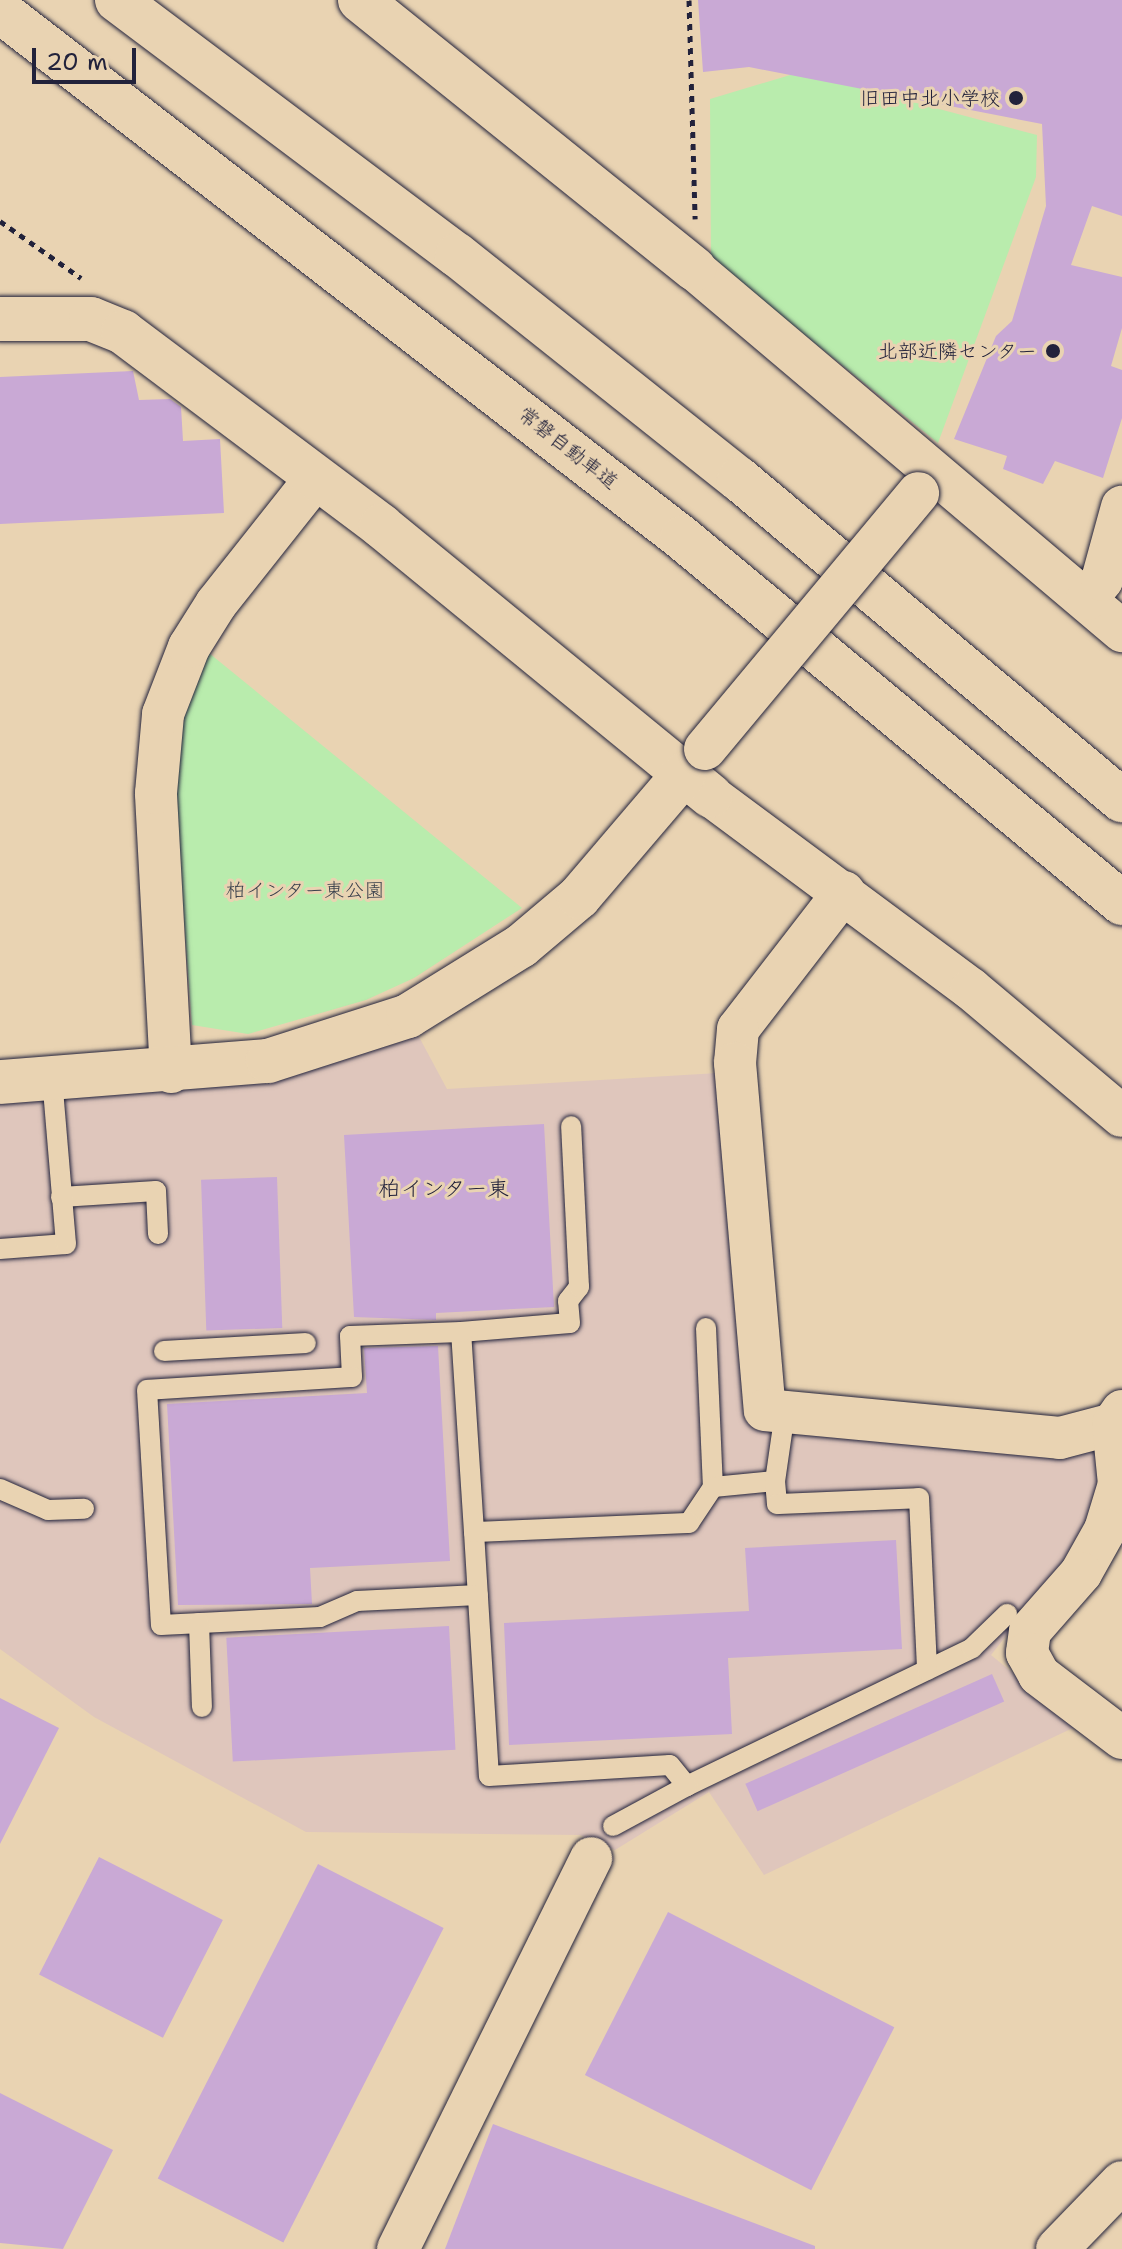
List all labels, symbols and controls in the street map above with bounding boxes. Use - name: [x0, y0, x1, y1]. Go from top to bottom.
- scale bar: [36, 32, 140, 82]
- text: 20 m: [46, 46, 108, 78]
- place label: 旧田中北小学校: [860, 86, 1000, 110]
- marker: 旧田中北小学校: [1007, 89, 1025, 107]
- place label: 北部近隣センター: [877, 339, 1037, 363]
- marker: 北部近隣センター: [1044, 342, 1062, 360]
- street label: 常磐自動車道: [513, 402, 623, 494]
- park label: 柏インター東公園: [225, 878, 385, 902]
- district label: 柏インター東: [378, 1176, 510, 1202]

